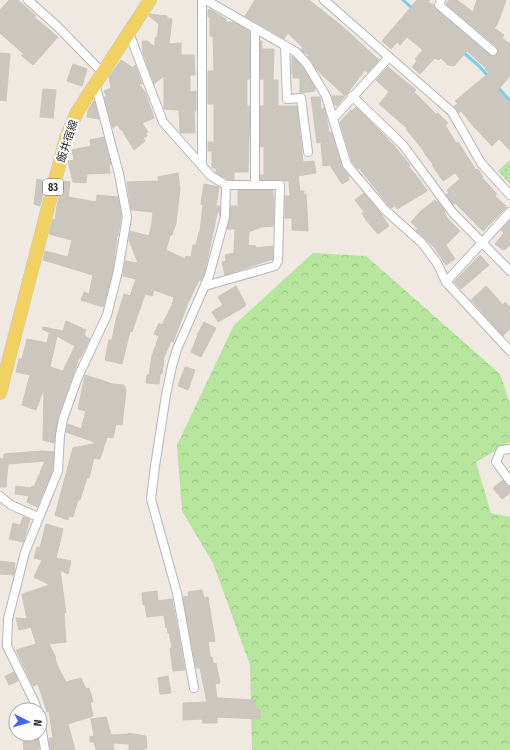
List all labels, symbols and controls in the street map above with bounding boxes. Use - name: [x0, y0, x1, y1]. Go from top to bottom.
- street label: 飯井宿線: [54, 118, 80, 164]
- road number: 83: [43, 179, 63, 195]
- north arrow: [8, 702, 48, 742]
- text: N: [31, 719, 44, 727]

